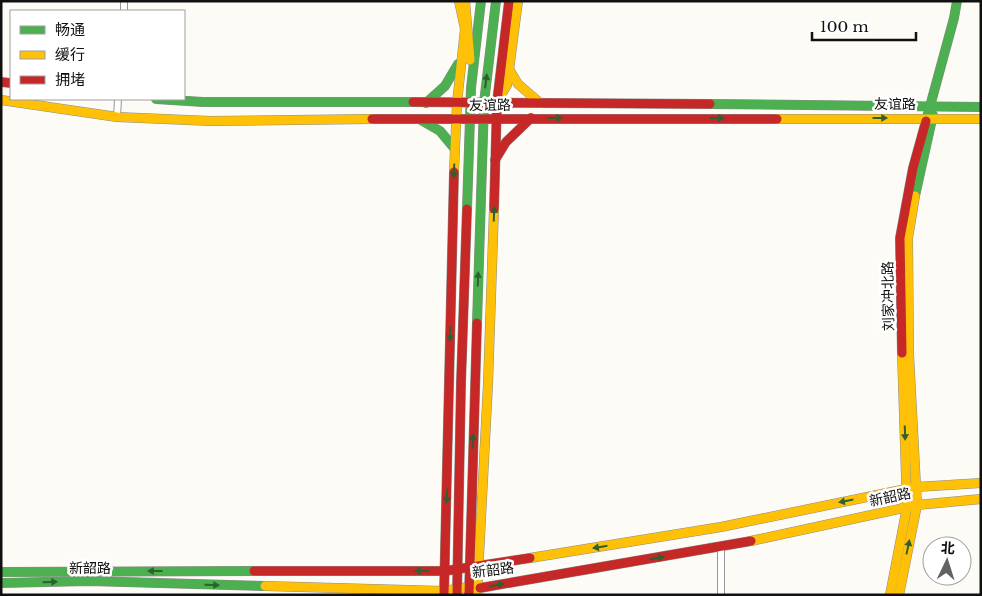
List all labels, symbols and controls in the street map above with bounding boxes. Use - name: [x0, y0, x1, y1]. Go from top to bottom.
- legend: [10, 10, 185, 100]
- scale bar: [812, 10, 916, 42]
- text: 100 m: [820, 17, 869, 36]
- text: 畅通: [55, 20, 85, 39]
- text: 缓行: [55, 45, 85, 64]
- text: 拥堵: [55, 70, 85, 89]
- one-way arrow: [482, 73, 490, 89]
- street label: 友谊路: [874, 95, 916, 113]
- street label: 友谊路: [469, 96, 511, 114]
- one-way arrow: [547, 114, 563, 122]
- one-way arrow: [709, 114, 725, 122]
- one-way arrow: [872, 114, 888, 122]
- one-way arrow: [450, 164, 458, 180]
- one-way arrow: [490, 206, 498, 222]
- street label: 刘家冲北路: [878, 261, 898, 331]
- one-way arrow: [474, 270, 482, 286]
- one-way arrow: [446, 326, 454, 342]
- one-way arrow: [901, 426, 909, 442]
- one-way arrow: [469, 433, 477, 449]
- street label: 新韶路: [868, 484, 912, 510]
- one-way arrow: [442, 489, 450, 505]
- one-way arrow: [838, 498, 854, 506]
- north arrow: [922, 536, 972, 586]
- one-way arrow: [905, 539, 913, 555]
- text: 北: [940, 539, 956, 557]
- one-way arrow: [592, 543, 608, 551]
- one-way arrow: [649, 554, 665, 562]
- street label: 新韶路: [69, 559, 111, 577]
- street label: 新韶路: [471, 559, 515, 581]
- one-way arrow: [147, 567, 163, 575]
- one-way arrow: [414, 567, 430, 575]
- one-way arrow: [42, 578, 58, 586]
- one-way arrow: [489, 580, 505, 588]
- one-way arrow: [205, 581, 221, 589]

